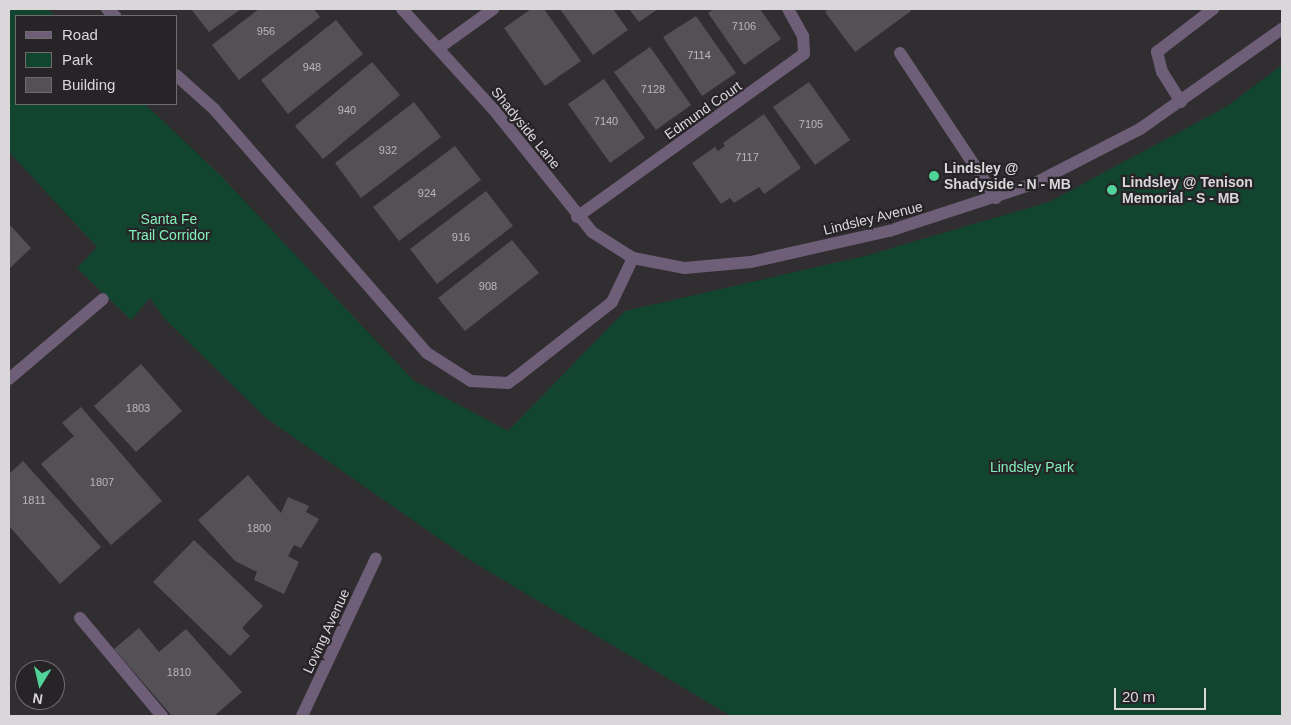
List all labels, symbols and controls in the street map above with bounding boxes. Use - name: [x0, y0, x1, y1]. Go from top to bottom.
- legend: [15, 15, 178, 105]
- house number: 7106: [732, 19, 756, 33]
- house number: 956: [257, 24, 275, 38]
- text: Road: [62, 26, 98, 43]
- house number: 7114: [687, 48, 711, 62]
- text: Park: [62, 51, 93, 68]
- house number: 948: [303, 60, 321, 74]
- text: Building: [62, 76, 115, 93]
- street label: Edmund Court: [661, 77, 745, 143]
- house number: 7128: [641, 82, 665, 96]
- street label: Shadyside Lane: [488, 84, 564, 172]
- house number: 940: [338, 103, 356, 117]
- house number: 7140: [594, 114, 618, 128]
- house number: 7105: [799, 117, 823, 131]
- house number: 932: [379, 143, 397, 157]
- house number: 7117: [735, 150, 759, 164]
- place label: Lindsley @ Shadyside - N - MB: [944, 160, 1071, 192]
- marker: Lindsley @ Shadyside - N - MB: [928, 170, 940, 182]
- place label: Lindsley @ Tenison Memorial - S - MB: [1122, 174, 1253, 206]
- marker: Lindsley @ Tenison Memorial - S - MB: [1106, 184, 1118, 196]
- house number: 924: [418, 186, 436, 200]
- street label: Lindsley Avenue: [821, 197, 925, 239]
- park label: Santa Fe Trail Corridor: [128, 211, 210, 243]
- house number: 916: [452, 230, 470, 244]
- house number: 908: [479, 279, 497, 293]
- house number: 1803: [126, 401, 150, 415]
- park label: Lindsley Park: [990, 459, 1074, 475]
- house number: 1807: [90, 475, 114, 489]
- house number: 1811: [22, 493, 46, 507]
- house number: 1800: [247, 521, 271, 535]
- street label: Loving Avenue: [299, 586, 353, 676]
- north arrow: [15, 660, 65, 710]
- house number: 1810: [167, 665, 191, 679]
- scale bar: [1116, 678, 1208, 710]
- text: 20 m: [1122, 688, 1155, 705]
- text: N: [32, 690, 44, 708]

